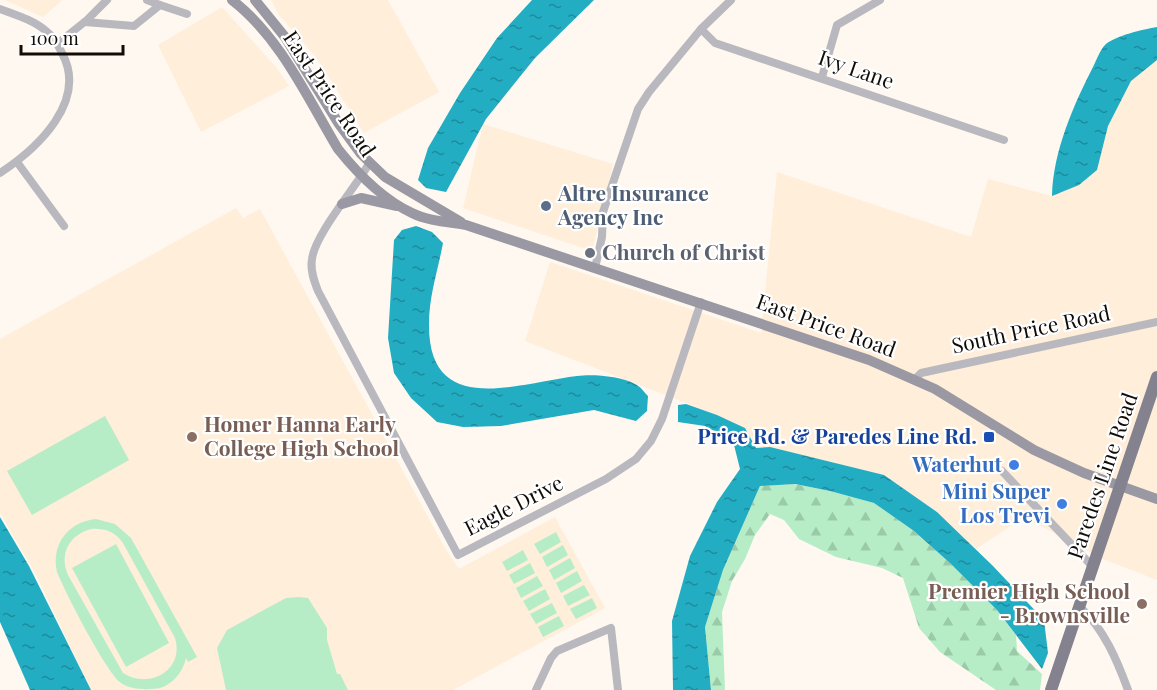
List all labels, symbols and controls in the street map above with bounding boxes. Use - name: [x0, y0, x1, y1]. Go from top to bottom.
- scale bar: [21, 18, 123, 56]
- street label: East Price Road: [278, 24, 383, 161]
- text: 100 m: [30, 26, 79, 50]
- street label: Ivy Lane: [815, 42, 898, 94]
- place label: Altre Insurance Agency Inc: [557, 178, 709, 230]
- marker: Altre Insurance Agency Inc: [539, 199, 553, 213]
- place label: Church of Christ: [602, 237, 766, 265]
- marker: Church of Christ: [583, 246, 597, 260]
- street label: East Price Road: [753, 286, 900, 362]
- street label: South Price Road: [949, 298, 1113, 359]
- street label: Paredes Line Road: [1060, 388, 1143, 562]
- place label: Homer Hanna Early College High School: [204, 409, 399, 461]
- place label: Price Rd. & Paredes Line Rd.: [697, 421, 977, 449]
- marker: Homer Hanna Early College High School: [185, 430, 199, 444]
- marker: Price Rd. & Paredes Line Rd.: [982, 430, 996, 444]
- place label: Waterhut: [911, 449, 1003, 477]
- marker: Waterhut: [1007, 458, 1021, 472]
- street label: Eagle Drive: [459, 467, 567, 541]
- place label: Mini Super Los Trevi: [942, 476, 1050, 528]
- marker: Mini Super Los Trevi: [1055, 497, 1069, 511]
- place label: Premier High School - Brownsville: [928, 576, 1130, 628]
- marker: Premier High School - Brownsville: [1135, 597, 1149, 611]

